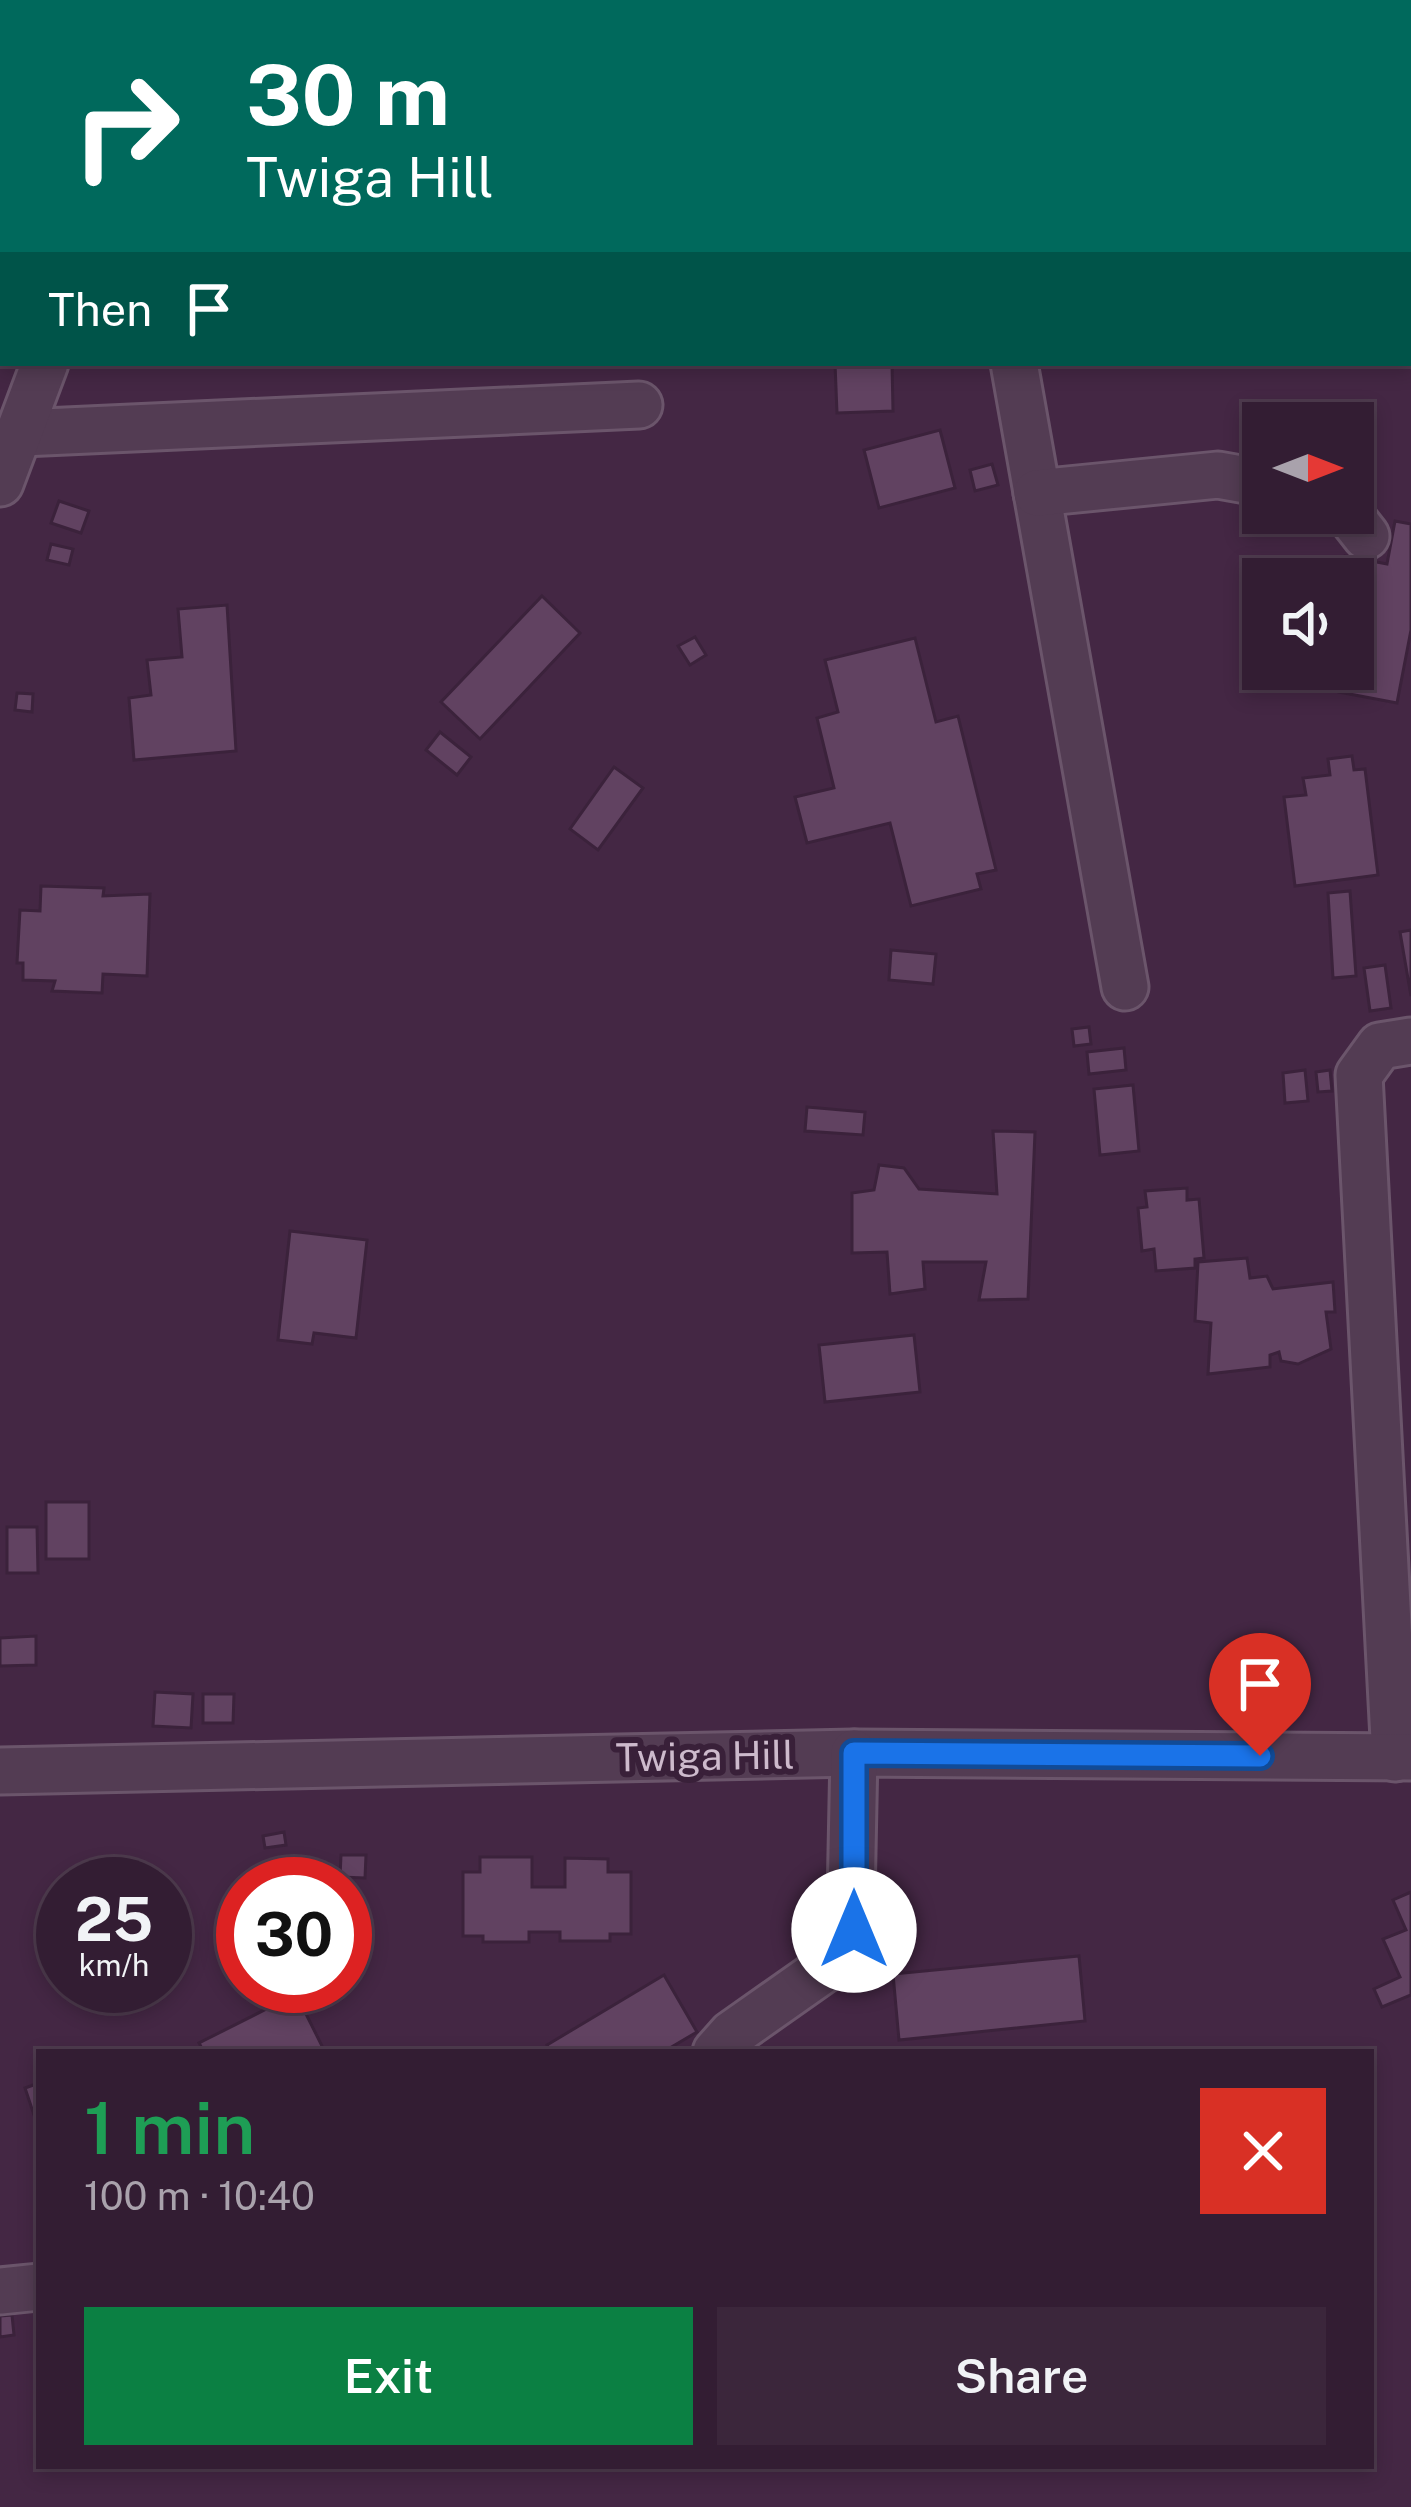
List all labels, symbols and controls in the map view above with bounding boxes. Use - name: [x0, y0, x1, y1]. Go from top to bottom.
- text: 30 m: [246, 45, 450, 144]
- icon: right: [48, 48, 204, 204]
- text: Twiga Hill: [246, 146, 494, 209]
- icon: arrive: [176, 276, 242, 342]
- text: Then: [48, 283, 152, 336]
- north arrow: [1242, 402, 1374, 534]
- map controls: [1242, 402, 1374, 690]
- button: sound: [1242, 558, 1374, 690]
- pin: [1209, 1633, 1311, 1756]
- icon: arrive: [1227, 1651, 1293, 1717]
- street label: Twiga Hill: [615, 1731, 795, 1781]
- speed limit sign: 30: [216, 1857, 372, 2013]
- position arrow: [791, 1867, 917, 1993]
- text: 25: [75, 1884, 153, 1955]
- text: km/h: [79, 1947, 149, 1983]
- text: 1 min: [84, 2086, 255, 2170]
- button: close: [1200, 2088, 1326, 2214]
- text: 100 m · 10:40: [84, 2173, 315, 2219]
- button: Exit: [84, 2307, 693, 2445]
- button: Share: [717, 2307, 1326, 2445]

